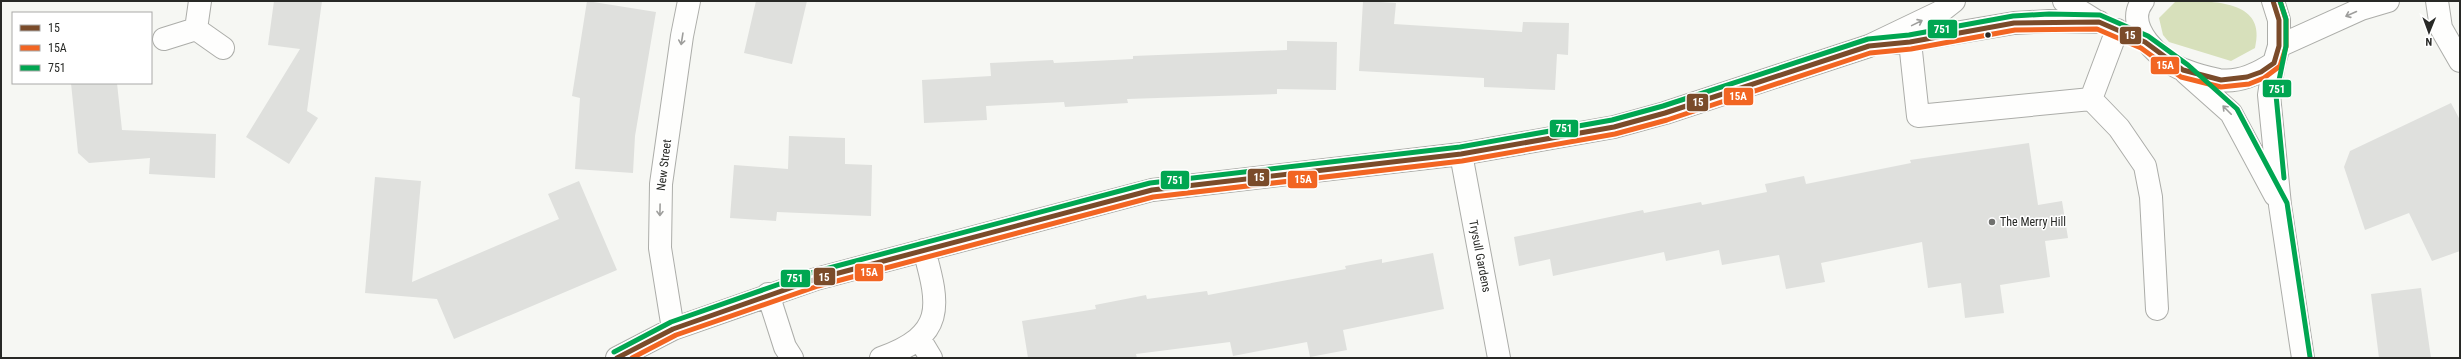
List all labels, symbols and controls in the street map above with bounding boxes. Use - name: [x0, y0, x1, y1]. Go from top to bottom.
- one-way arrow: [2345, 10, 2357, 18]
- legend: [12, 12, 152, 84]
- north arrow: [2409, 12, 2449, 52]
- one-way arrow: [1911, 19, 1923, 26]
- line badge: 751: [1927, 19, 1958, 39]
- text: 15: [48, 21, 60, 35]
- text: 751: [1934, 23, 1950, 36]
- line badge: 15: [2119, 26, 2142, 45]
- text: 15: [2124, 29, 2136, 42]
- unlabelled marker: [1983, 30, 1993, 40]
- one-way arrow: [677, 32, 685, 45]
- text: N: [2425, 35, 2432, 48]
- text: 15A: [48, 41, 67, 55]
- line badge: 15A: [2150, 56, 2180, 75]
- text: 15A: [2156, 59, 2174, 72]
- text: 751: [48, 61, 66, 75]
- line badge: 751: [2262, 79, 2292, 98]
- text: 751: [2269, 83, 2285, 96]
- line badge: 15A: [1723, 87, 1754, 106]
- text: 15A: [1729, 90, 1747, 103]
- line badge: 15: [1686, 93, 1709, 112]
- text: 15: [1692, 96, 1704, 109]
- one-way arrow: [2222, 106, 2232, 115]
- line badge: 751: [1549, 119, 1579, 138]
- text: 751: [1556, 122, 1572, 135]
- street label: New Street: [654, 138, 674, 192]
- line badge: 15: [1247, 168, 1270, 187]
- line badge: 751: [1160, 170, 1190, 190]
- line badge: 15A: [1287, 170, 1318, 189]
- text: 15: [1253, 171, 1265, 184]
- text: 15A: [1294, 173, 1312, 186]
- text: 751: [1167, 174, 1183, 187]
- one-way arrow: [656, 203, 664, 216]
- place label: The Merry Hill: [2000, 215, 2066, 229]
- marker: The Merry Hill: [1987, 217, 1997, 227]
- street label: Trysull Gardens: [1466, 219, 1494, 293]
- line badge: 15A: [854, 263, 884, 282]
- text: 15A: [860, 266, 878, 279]
- line badge: 15: [813, 267, 836, 286]
- line badge: 751: [780, 269, 811, 288]
- text: 15: [818, 271, 830, 284]
- text: 751: [787, 272, 803, 285]

